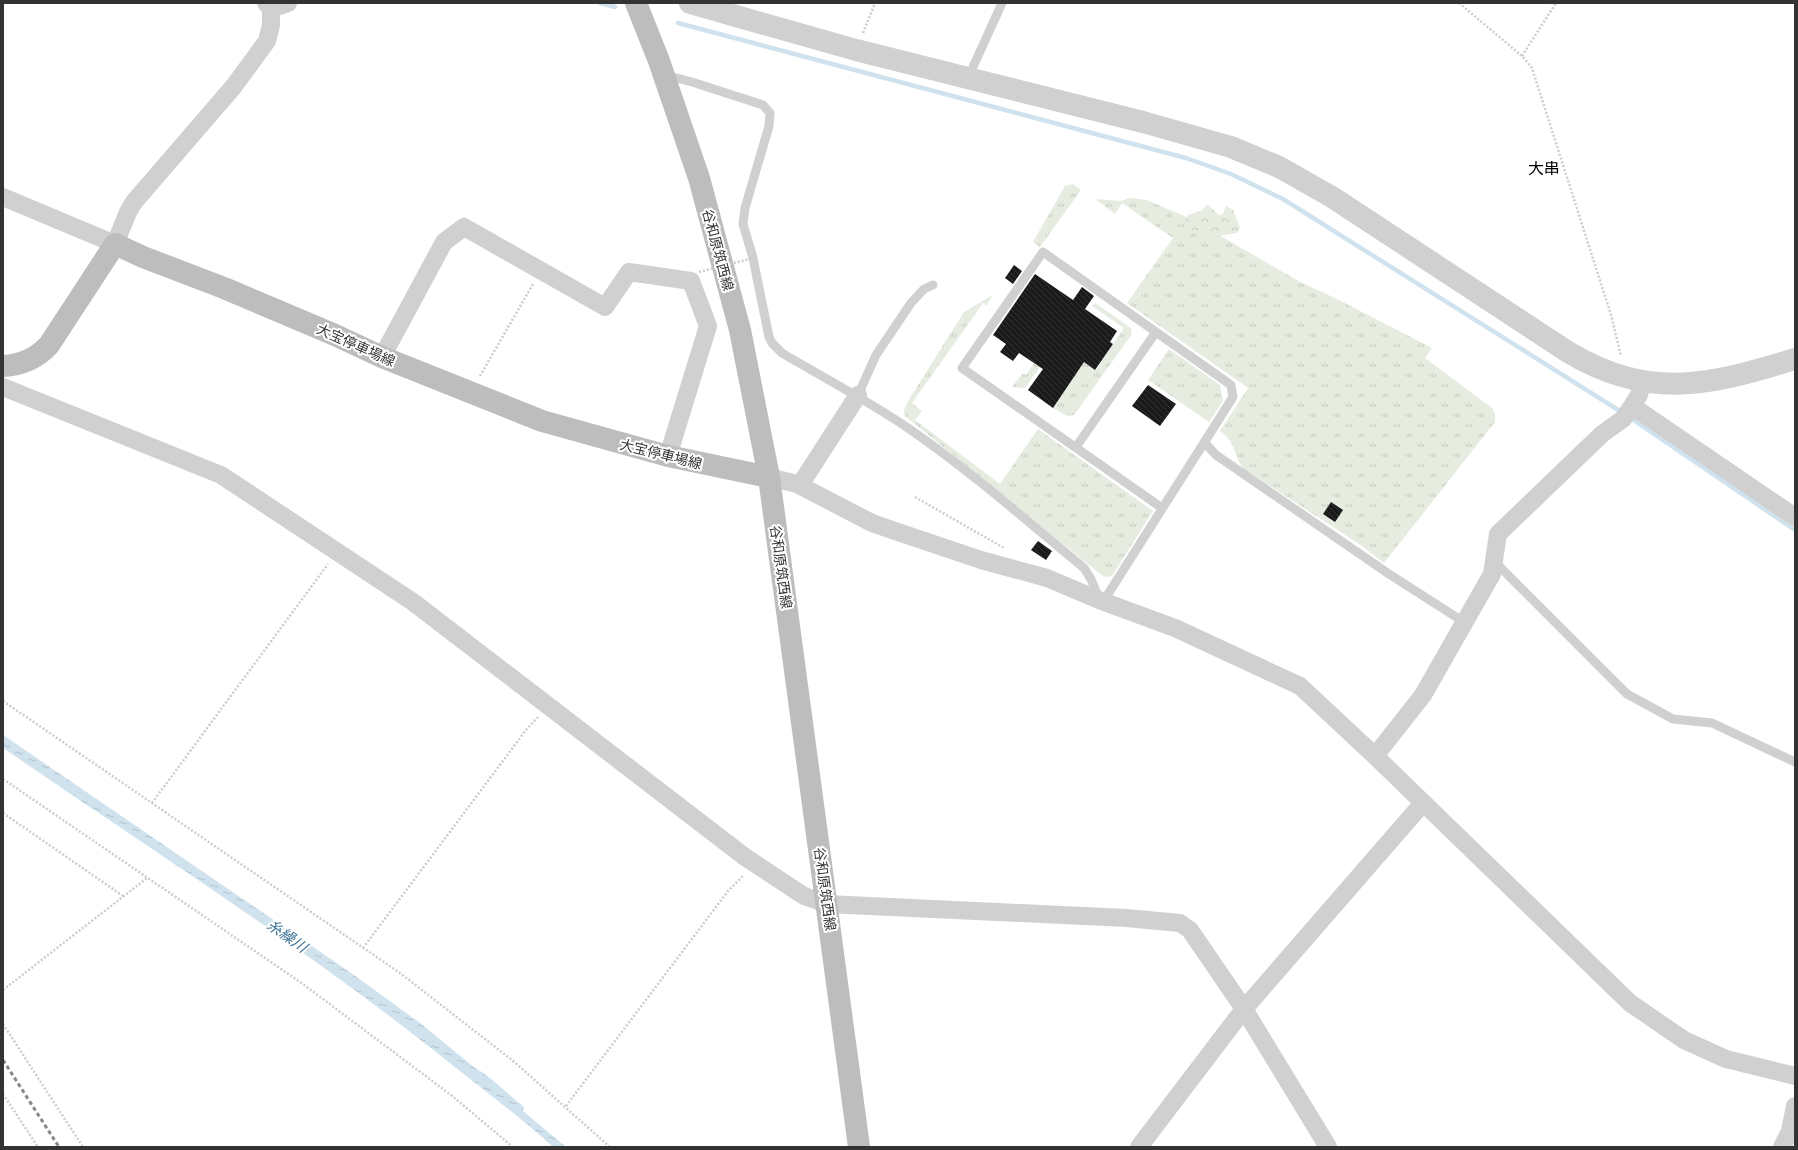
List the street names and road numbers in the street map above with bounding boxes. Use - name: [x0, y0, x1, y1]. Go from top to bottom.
- street label: 谷和原筑西線: [697, 207, 739, 293]
- street label: 大宝停車場線: [314, 319, 398, 371]
- street label: 大宝停車場線: [618, 434, 704, 474]
- street label: 谷和原筑西線: [765, 524, 797, 610]
- street label: 谷和原筑西線: [809, 846, 841, 932]

